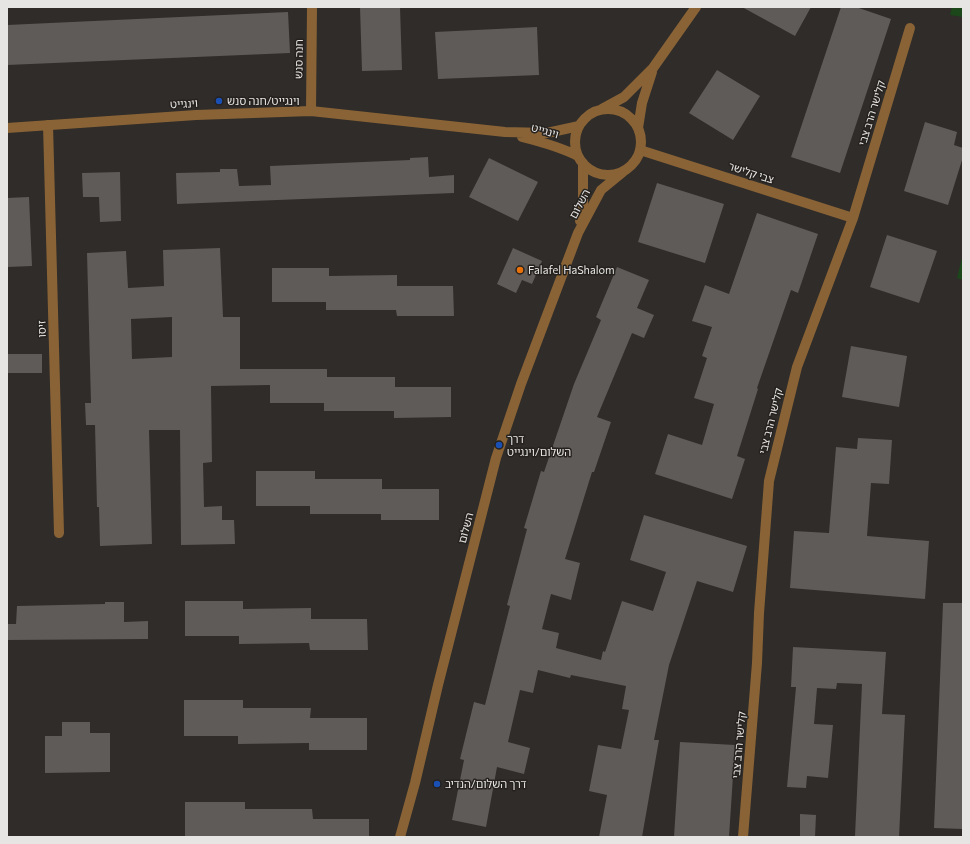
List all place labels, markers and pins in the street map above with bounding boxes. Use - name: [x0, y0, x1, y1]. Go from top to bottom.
- place label: וינגייט/חנה סנש: [227, 94, 299, 108]
- marker: וינגייט/חנה סנש: [214, 96, 224, 106]
- place label: Falafel HaShalom: [528, 263, 615, 277]
- marker: Falafel HaShalom: [515, 265, 525, 275]
- place label: דרך השלום/וינגייט: [507, 432, 571, 458]
- marker: דרך השלום/וינגייט: [494, 440, 504, 450]
- place label: דרך השלום/הנדיב: [445, 777, 526, 791]
- marker: דרך השלום/הנדיב: [432, 779, 442, 789]

